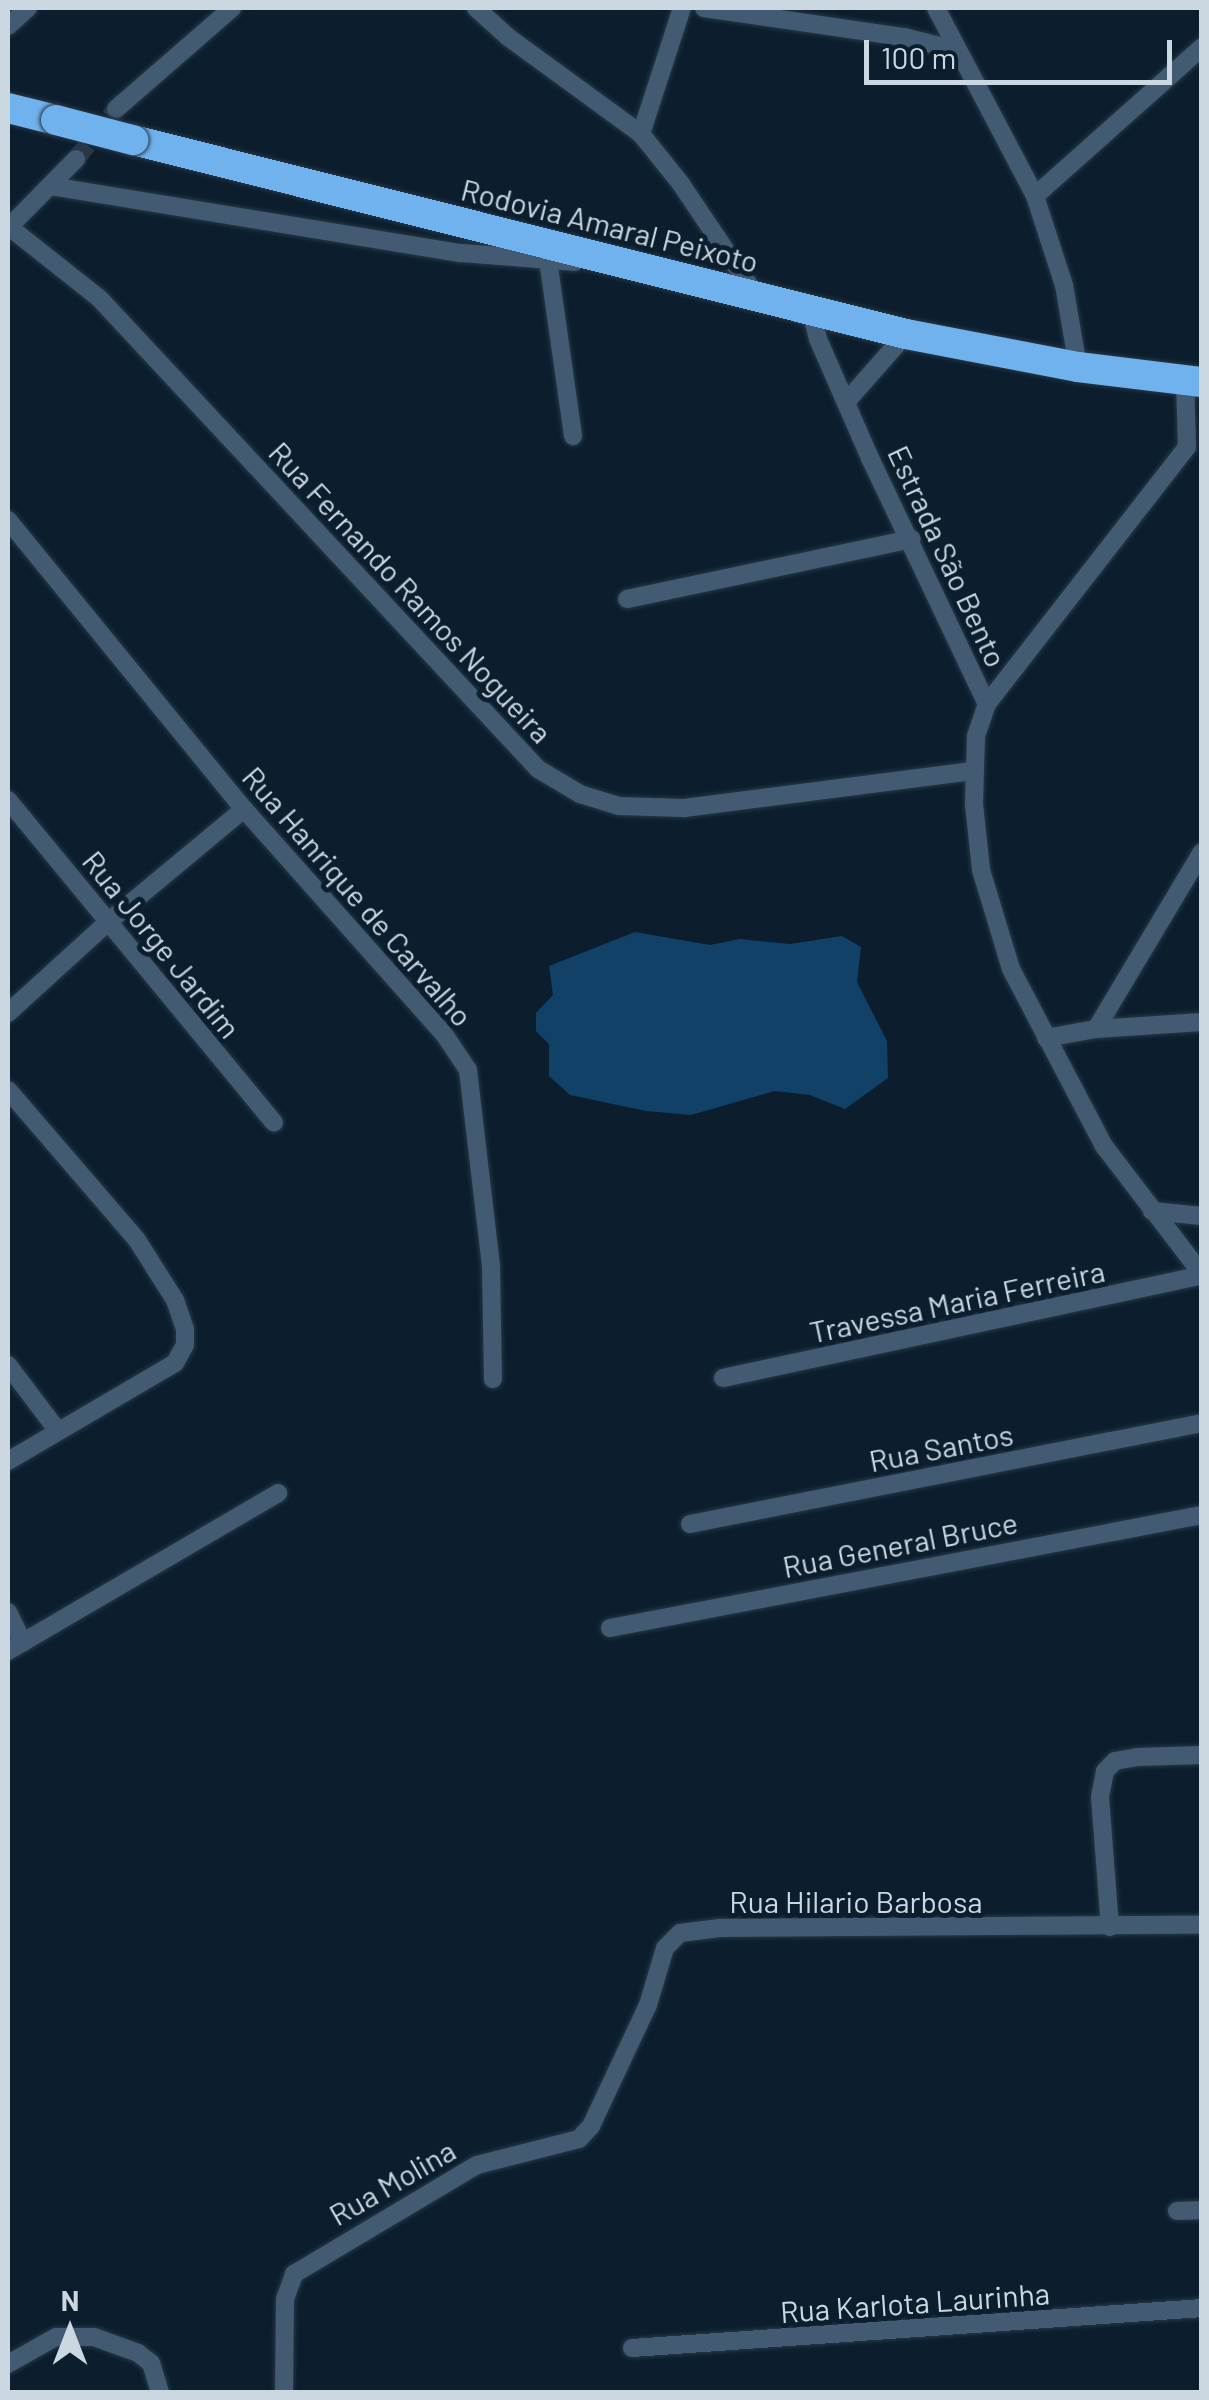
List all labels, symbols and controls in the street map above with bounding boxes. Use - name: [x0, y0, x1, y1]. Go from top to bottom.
- scale bar: [869, 20, 1176, 82]
- text: 100 m: [881, 39, 956, 75]
- street label: Rodovia Amaral Peixoto: [458, 171, 762, 279]
- street label: Rua Fernando Ramos Nogueira: [262, 434, 560, 750]
- street label: Estrada São Bento: [881, 440, 1015, 672]
- street label: Rua Hanrique de Carvalho: [235, 759, 481, 1033]
- street label: Rua Jorge Jardim: [76, 843, 248, 1045]
- street label: Travessa Maria Ferreira: [806, 1252, 1108, 1350]
- street label: Rua Santos: [866, 1415, 1016, 1479]
- street label: Rua General Bruce: [780, 1504, 1020, 1584]
- street label: Rua Hilario Barbosa: [729, 1883, 983, 1919]
- street label: Rua Molina: [323, 2132, 461, 2232]
- street label: Rua Karlota Laurinha: [779, 2275, 1051, 2329]
- north arrow: [20, 2280, 120, 2380]
- text: N: [61, 2283, 79, 2317]

